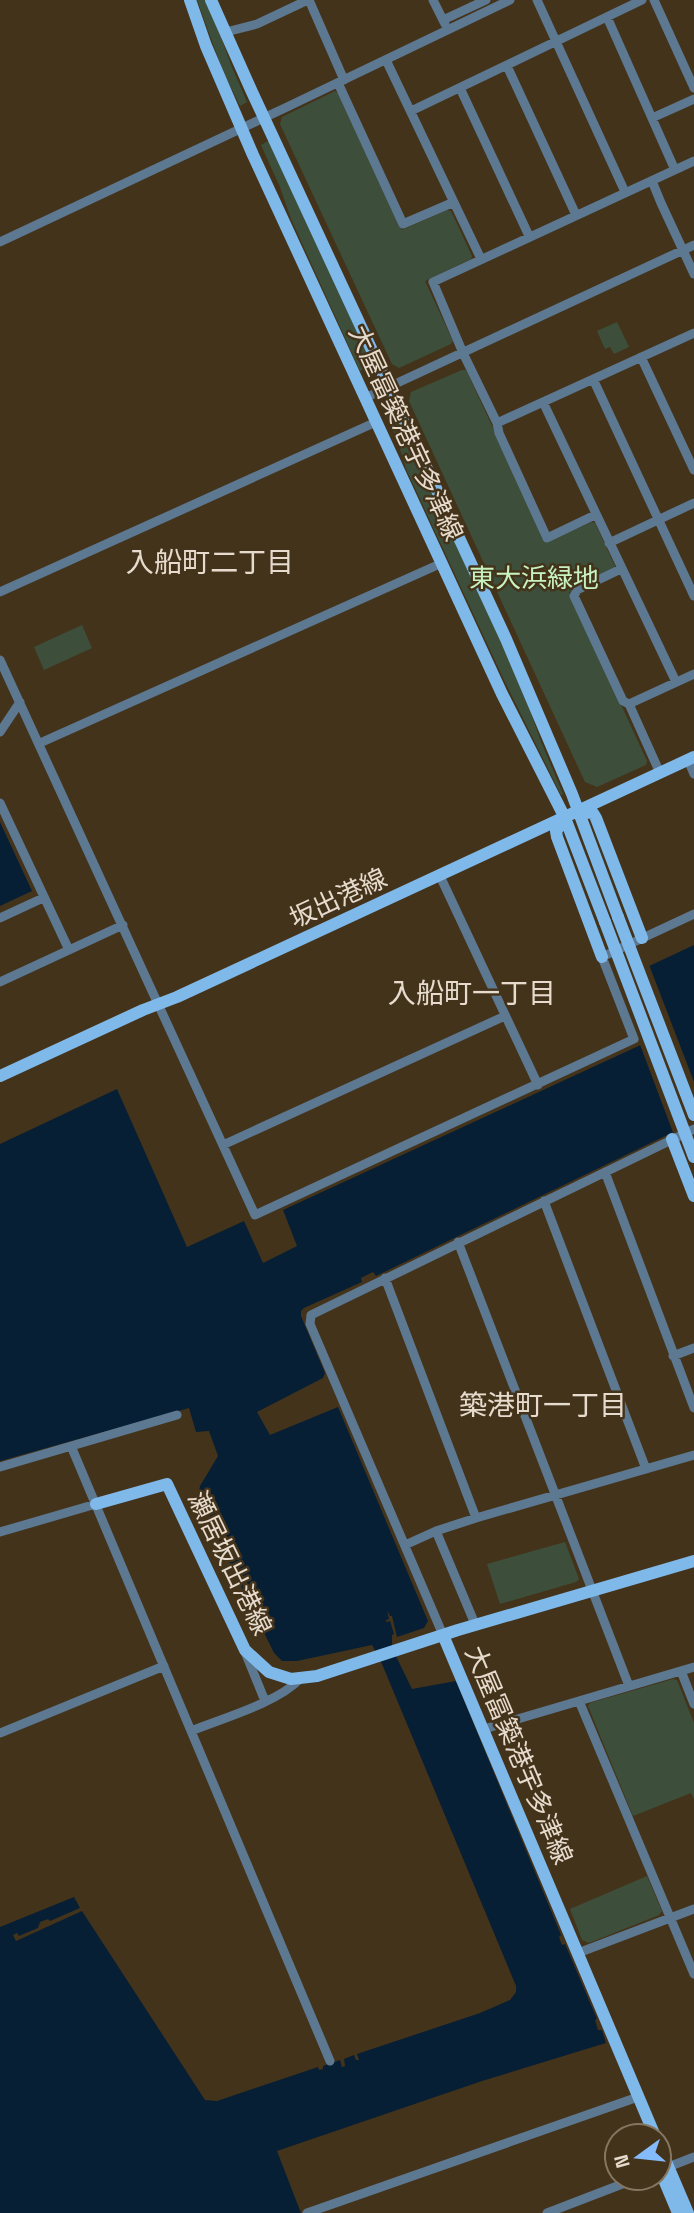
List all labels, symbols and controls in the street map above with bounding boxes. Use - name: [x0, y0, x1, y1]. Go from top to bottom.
- street label: 大屋冨築港宇多津線: [341, 320, 471, 546]
- district label: 入船町二丁目: [126, 544, 294, 580]
- park label: 東大浜緑地: [469, 561, 599, 595]
- street label: 坂出港線: [284, 861, 392, 935]
- district label: 入船町一丁目: [388, 975, 556, 1011]
- district label: 築港町一丁目: [459, 1387, 627, 1423]
- street label: 瀬居坂出港線: [181, 1485, 279, 1641]
- street label: 大屋冨築港宇多津線: [458, 1641, 580, 1869]
- north arrow: [603, 2122, 673, 2192]
- text: N: [608, 2152, 636, 2171]

